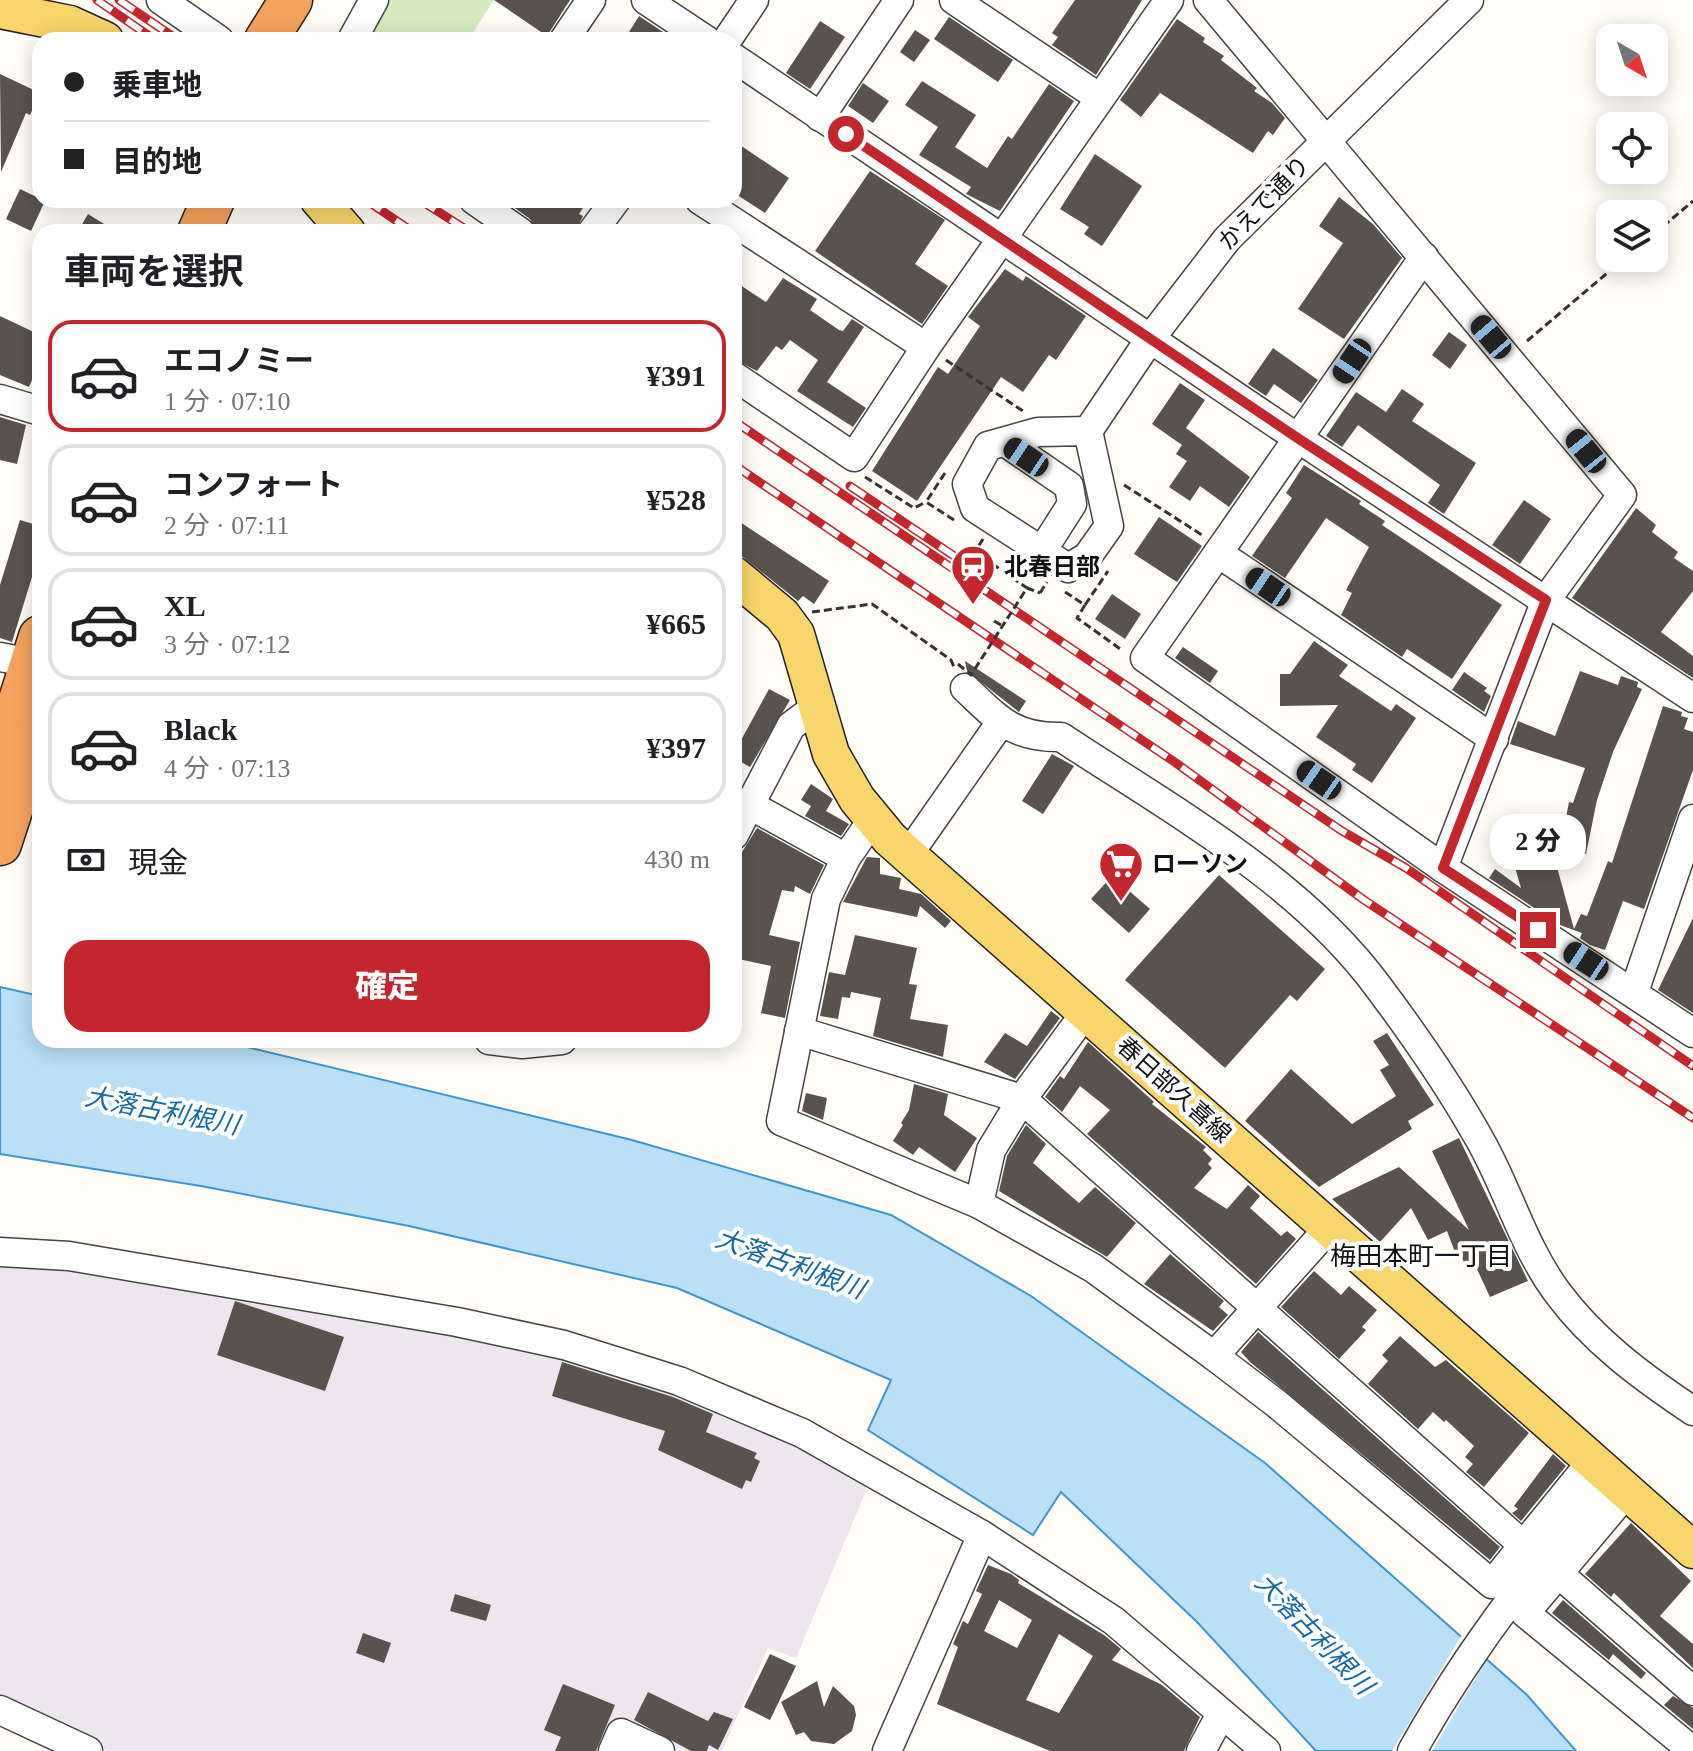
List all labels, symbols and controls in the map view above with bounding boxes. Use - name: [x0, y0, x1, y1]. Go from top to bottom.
- north arrow: [1596, 24, 1668, 96]
- map controls: [1596, 24, 1668, 272]
- text: 乗車地: [112, 68, 202, 101]
- button: locate: [1596, 112, 1668, 184]
- route start: [828, 116, 864, 152]
- text: 目的地: [112, 145, 202, 178]
- street label: かえで通り: [1213, 151, 1315, 255]
- button: layers: [1596, 200, 1668, 272]
- text: 車両を選択: [64, 252, 244, 292]
- car: [1466, 311, 1516, 363]
- car: [1329, 334, 1375, 388]
- icon: car: [68, 340, 140, 412]
- text: エコノミー: [164, 344, 314, 377]
- text: ¥391: [646, 359, 706, 392]
- text: 1 分 · 07:10: [164, 387, 290, 416]
- car: [1562, 425, 1610, 477]
- car: [999, 434, 1053, 480]
- icon: car: [68, 464, 140, 536]
- text: コンフォート: [164, 468, 343, 501]
- text: ¥528: [646, 483, 706, 516]
- text: 2 分 · 07:11: [164, 511, 289, 540]
- station icon: 北春日部: [949, 543, 997, 606]
- place label: 北春日部: [1004, 554, 1100, 580]
- car: [1241, 564, 1295, 610]
- icon: car: [68, 588, 140, 660]
- text: XL: [164, 589, 206, 622]
- text: ¥665: [646, 607, 706, 640]
- text: 3 分 · 07:12: [164, 630, 290, 659]
- icon: car: [68, 712, 140, 784]
- text: Black: [164, 713, 237, 746]
- text: ¥397: [646, 731, 706, 764]
- text: 4 分 · 07:13: [164, 754, 290, 783]
- car: [1292, 756, 1346, 804]
- callout: 2 分: [1490, 814, 1586, 870]
- text: 2 分: [1515, 827, 1561, 856]
- icon: cash: [64, 838, 108, 882]
- supermarket icon: ローソン: [1097, 840, 1145, 903]
- text: 430 m: [644, 845, 710, 874]
- text: 現金: [128, 846, 188, 879]
- place label: ローソン: [1152, 851, 1248, 877]
- route end: [1520, 912, 1556, 948]
- car: [1559, 938, 1613, 984]
- button: 確定: [64, 940, 710, 1032]
- street label: 春日部久喜線: [1112, 1032, 1236, 1148]
- water label: 大落古利根川: [83, 1082, 244, 1141]
- water label: 大落古利根川: [712, 1224, 871, 1305]
- district label: 梅田本町一丁目: [1330, 1242, 1512, 1271]
- water label: 大落古利根川: [1249, 1568, 1381, 1702]

